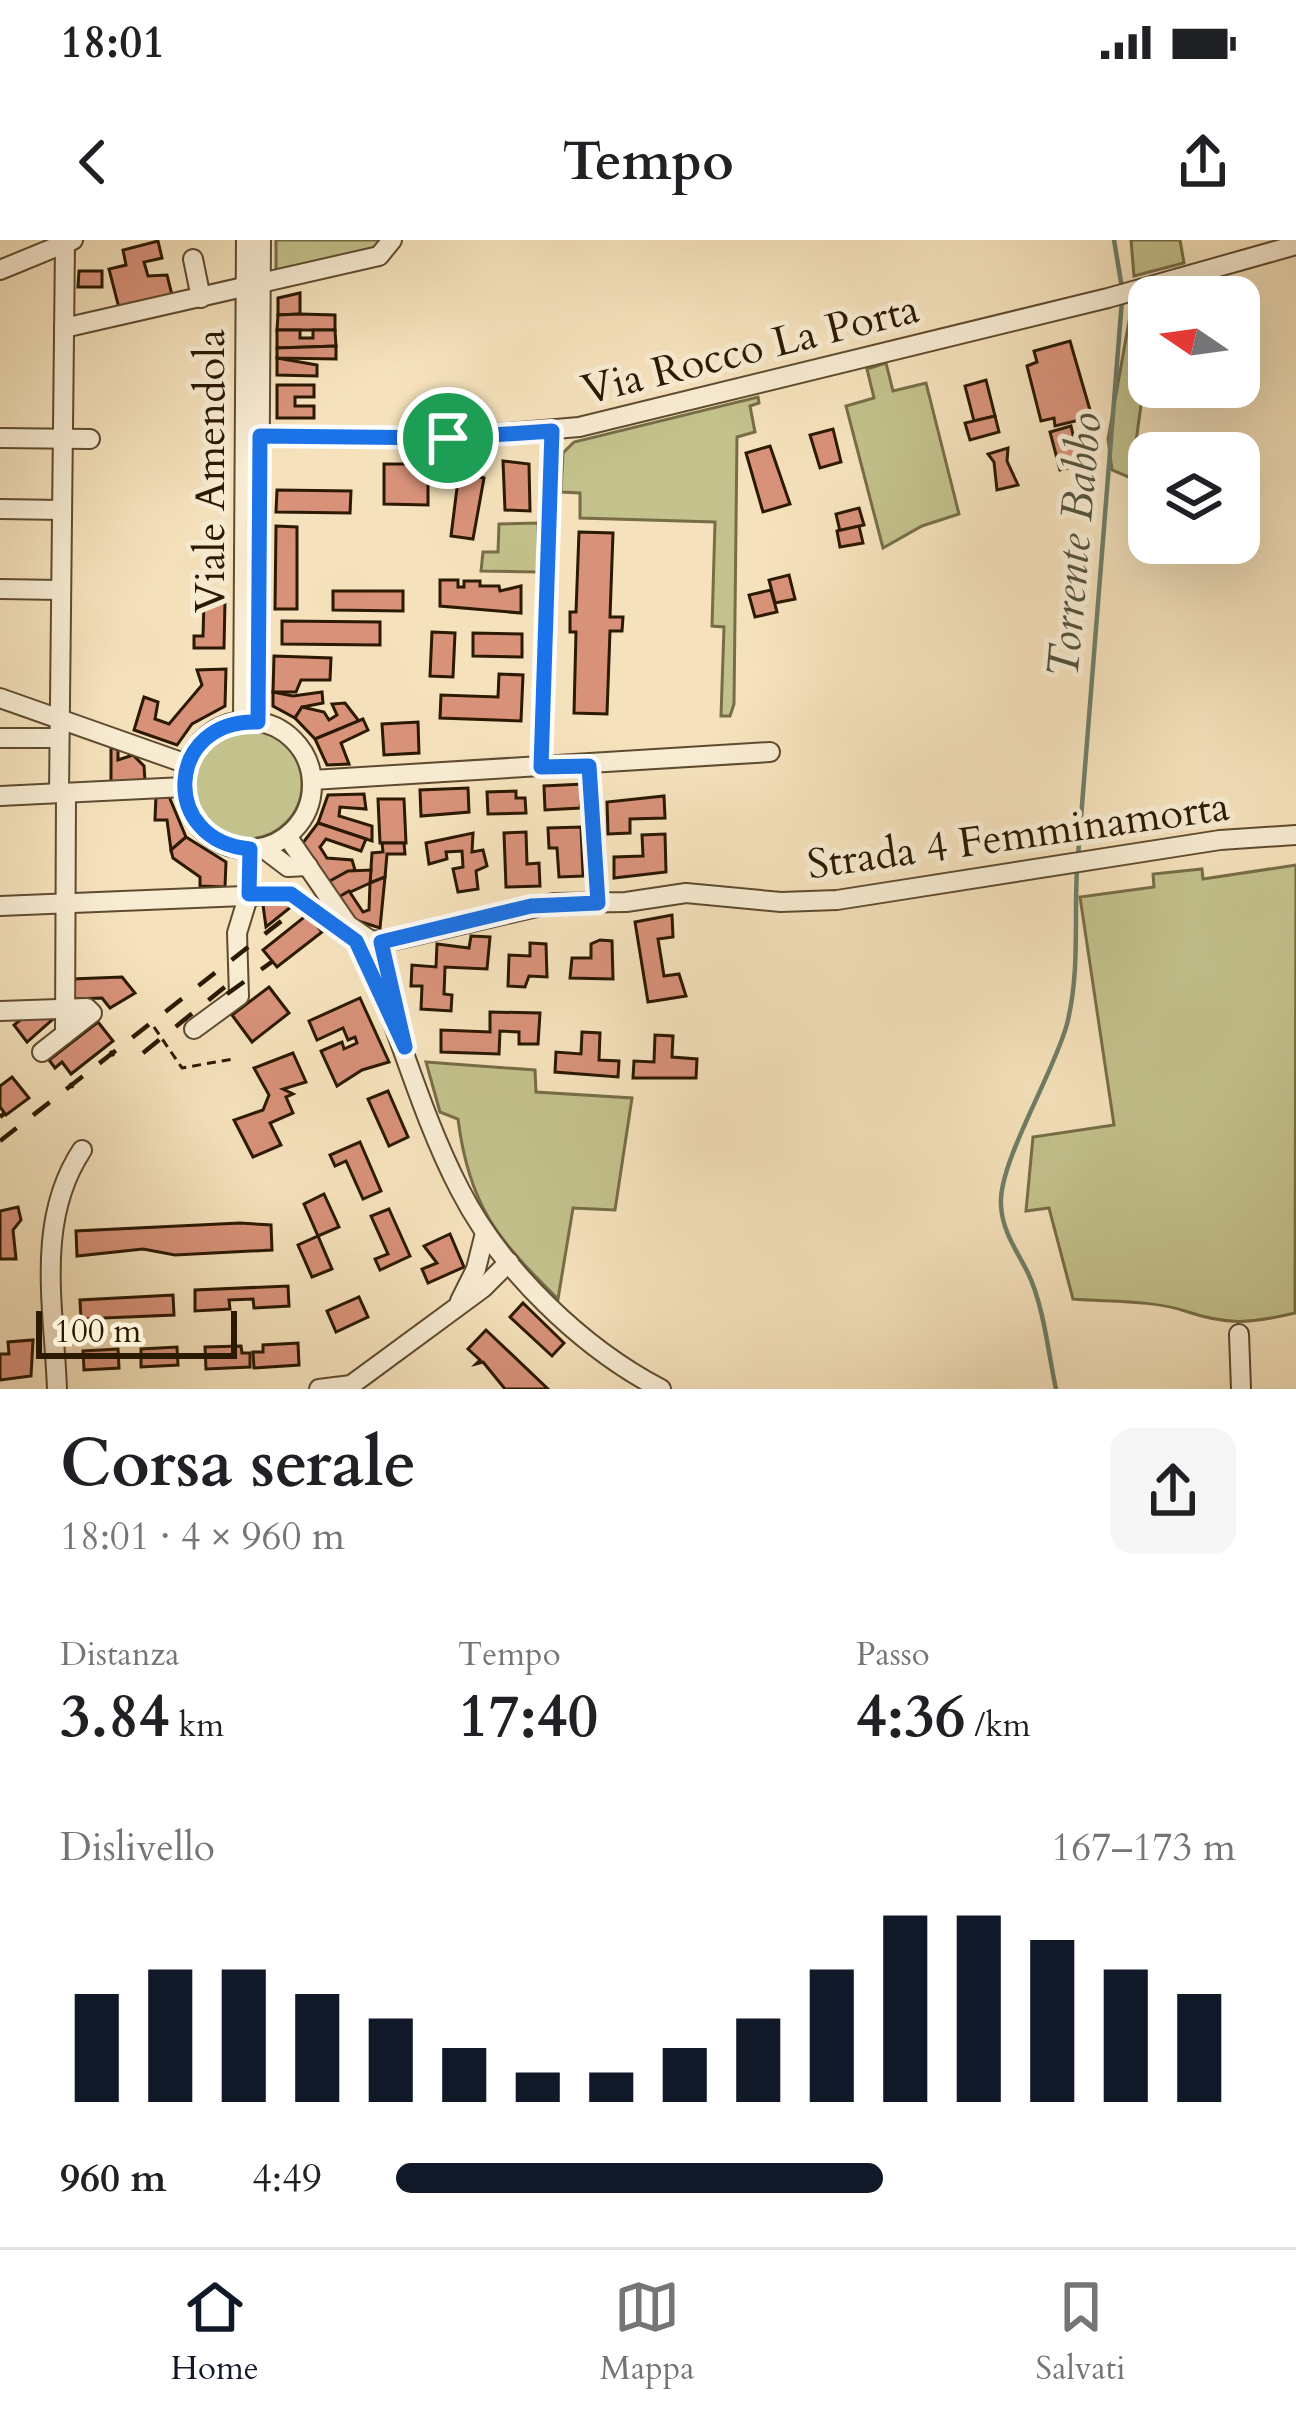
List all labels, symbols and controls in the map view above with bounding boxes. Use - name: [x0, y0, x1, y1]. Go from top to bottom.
- text: 18:01: [60, 12, 165, 73]
- text: Tempo: [562, 126, 734, 199]
- icon: back: [60, 129, 126, 195]
- icon: share: [1170, 129, 1236, 195]
- north arrow: [1128, 276, 1260, 408]
- map controls: [1128, 276, 1260, 564]
- street label: Via Rocco La Porta: [576, 280, 925, 419]
- street label: Viale Amendola: [182, 329, 239, 613]
- pin: [397, 387, 499, 489]
- icon: arrive: [415, 405, 481, 471]
- water label: Torrente Babbo: [1033, 410, 1116, 680]
- button: layers: [1128, 432, 1260, 564]
- street label: Strada 4 Femminamorta: [804, 778, 1233, 893]
- scale bar: [36, 1305, 237, 1358]
- text: 100 m: [54, 1309, 141, 1354]
- text: Corsa serale: [60, 1420, 416, 1509]
- button: share: [1110, 1428, 1236, 1554]
- text: 18:01 · 4 × 960 m: [60, 1510, 345, 1563]
- text: Distanza: [60, 1632, 180, 1677]
- text: Tempo: [458, 1632, 561, 1677]
- text: Passo: [856, 1632, 930, 1677]
- text: 3.84: [60, 1677, 170, 1758]
- text: 17:40: [458, 1677, 598, 1758]
- text: 4:36: [856, 1677, 966, 1758]
- text: km: [170, 1703, 224, 1748]
- text: /km: [966, 1703, 1031, 1748]
- text: Dislivello: [60, 1821, 215, 1874]
- text: 167–173 m: [1051, 1821, 1236, 1874]
- text: 960 m: [60, 2152, 166, 2205]
- text: 4:49: [252, 2152, 322, 2205]
- tab: Home: [171, 2274, 259, 2391]
- tab: Mappa: [600, 2274, 695, 2391]
- tab: Salvati: [1036, 2274, 1125, 2391]

